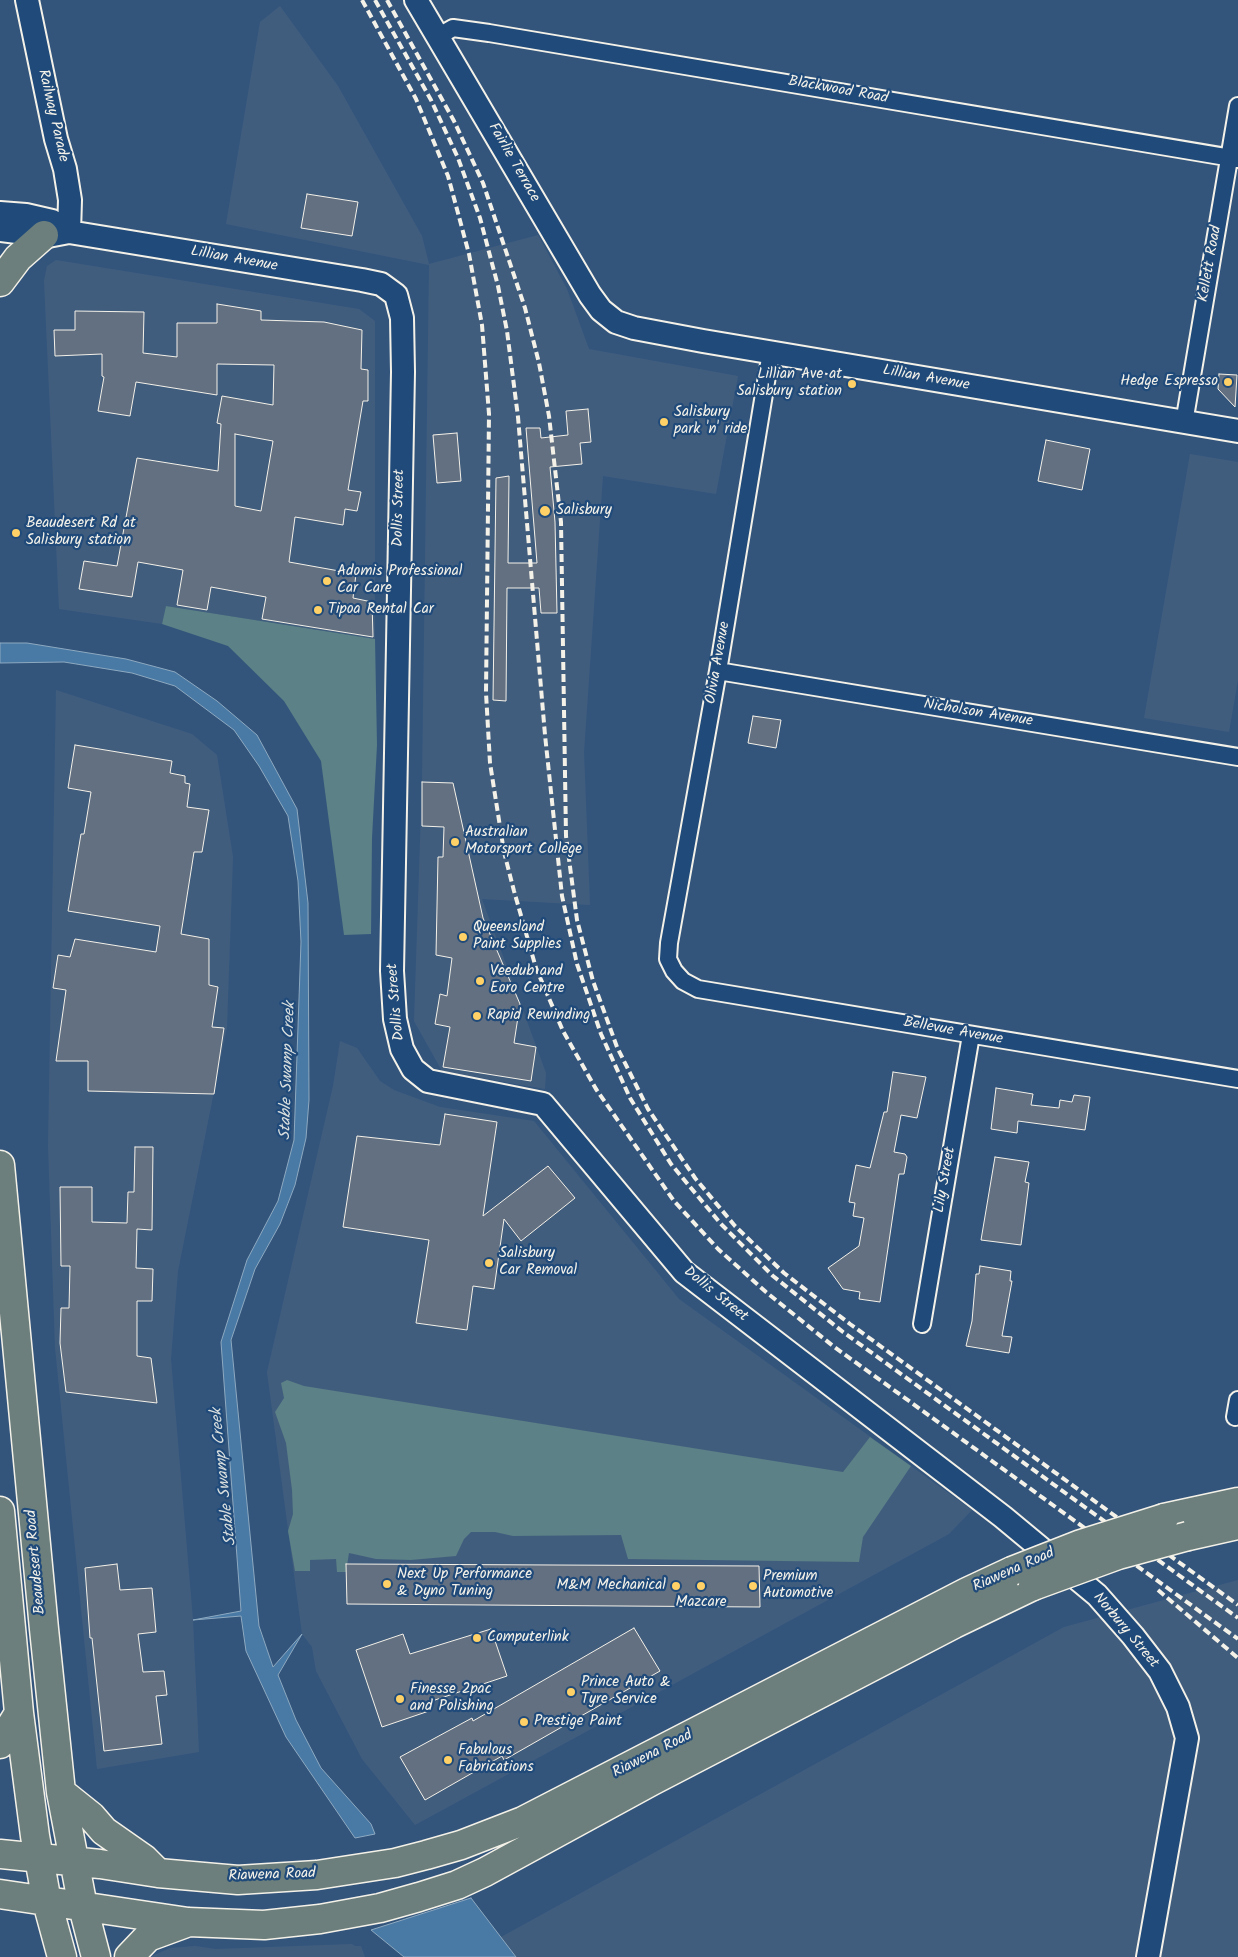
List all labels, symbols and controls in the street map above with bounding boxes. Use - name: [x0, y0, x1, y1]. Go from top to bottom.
- street label: Railway Parade: [33, 68, 71, 164]
- street label: Blackwood Road: [787, 73, 889, 109]
- street label: Fairlie Terrace: [483, 120, 543, 206]
- street label: Kellett Road: [1195, 224, 1227, 304]
- street label: Lillian Avenue: [189, 244, 279, 276]
- street label: Lillian Avenue: [881, 363, 971, 395]
- place label: Lillian Ave at Salisbury station: [737, 366, 842, 401]
- place label: Hedge Espresso: [1120, 373, 1218, 391]
- marker: Hedge Espresso: [1222, 376, 1234, 388]
- marker: Lillian Ave at Salisbury station: [846, 378, 858, 390]
- place label: Salisbury park 'n' ride: [674, 404, 747, 439]
- marker: Salisbury park 'n' ride: [658, 416, 670, 428]
- street label: Dollis Street: [390, 469, 410, 547]
- place label: Salisbury: [556, 502, 612, 520]
- marker: Salisbury: [538, 504, 552, 518]
- place label: Beaudesert Rd at Salisbury station: [26, 515, 136, 550]
- marker: Beaudesert Rd at Salisbury station: [10, 527, 22, 539]
- place label: Adomis Professional Car Care: [337, 563, 462, 598]
- marker: Adomis Professional Car Care: [321, 575, 333, 587]
- place label: Tipoa Rental Car: [328, 601, 434, 619]
- marker: Tipoa Rental Car: [312, 604, 324, 616]
- street label: Olivia Avenue: [703, 620, 735, 706]
- street label: Nicholson Avenue: [922, 696, 1034, 732]
- place label: Australian Motorsport College: [465, 824, 582, 859]
- marker: Australian Motorsport College: [449, 836, 461, 848]
- place label: Queensland Paint Supplies: [473, 919, 561, 954]
- marker: Queensland Paint Supplies: [457, 931, 469, 943]
- street label: Dollis Street: [385, 962, 409, 1042]
- place label: Veedub and Eoro Centre: [490, 963, 565, 998]
- marker: Veedub and Eoro Centre: [474, 975, 486, 987]
- water label: Stable Swamp Creek: [277, 1001, 301, 1141]
- place label: Rapid Rewinding: [487, 1007, 590, 1025]
- marker: Rapid Rewinding: [471, 1010, 483, 1022]
- street label: Bellevue Avenue: [902, 1014, 1004, 1050]
- street label: Lily Street: [931, 1146, 961, 1214]
- place label: Salisbury Car Removal: [499, 1245, 577, 1280]
- marker: Salisbury Car Removal: [483, 1257, 495, 1269]
- street label: Dollis Street: [679, 1264, 751, 1326]
- water label: Stable Swamp Creek: [208, 1407, 242, 1547]
- street label: Beaudesert Road: [23, 1509, 51, 1615]
- street label: Riawena Road: [970, 1545, 1058, 1597]
- place label: Next Up Performance & Dyno Tuning: [397, 1566, 532, 1601]
- place label: Premium Automotive: [763, 1568, 833, 1603]
- place label: M&M Mechanical: [556, 1577, 666, 1595]
- marker: Next Up Performance & Dyno Tuning: [381, 1578, 393, 1590]
- marker: M&M Mechanical: [670, 1580, 682, 1592]
- marker: Mazcare: [695, 1580, 707, 1592]
- marker: Premium Automotive: [747, 1580, 759, 1592]
- street label: Norbury Street: [1088, 1590, 1162, 1672]
- place label: Mazcare: [676, 1594, 726, 1612]
- place label: Computerlink: [487, 1629, 569, 1647]
- marker: Computerlink: [471, 1632, 483, 1644]
- place label: Prince Auto & Tyre Service: [581, 1674, 671, 1709]
- place label: Finesse 2pac and Polishing: [410, 1681, 494, 1716]
- marker: Prince Auto & Tyre Service: [565, 1686, 577, 1698]
- marker: Finesse 2pac and Polishing: [394, 1693, 406, 1705]
- place label: Prestige Paint: [534, 1713, 622, 1731]
- marker: Prestige Paint: [518, 1716, 530, 1728]
- street label: Riawena Road: [610, 1727, 696, 1783]
- place label: Fabulous Fabrications: [458, 1742, 534, 1777]
- marker: Fabulous Fabrications: [442, 1754, 454, 1766]
- street label: Riawena Road: [228, 1865, 316, 1887]

